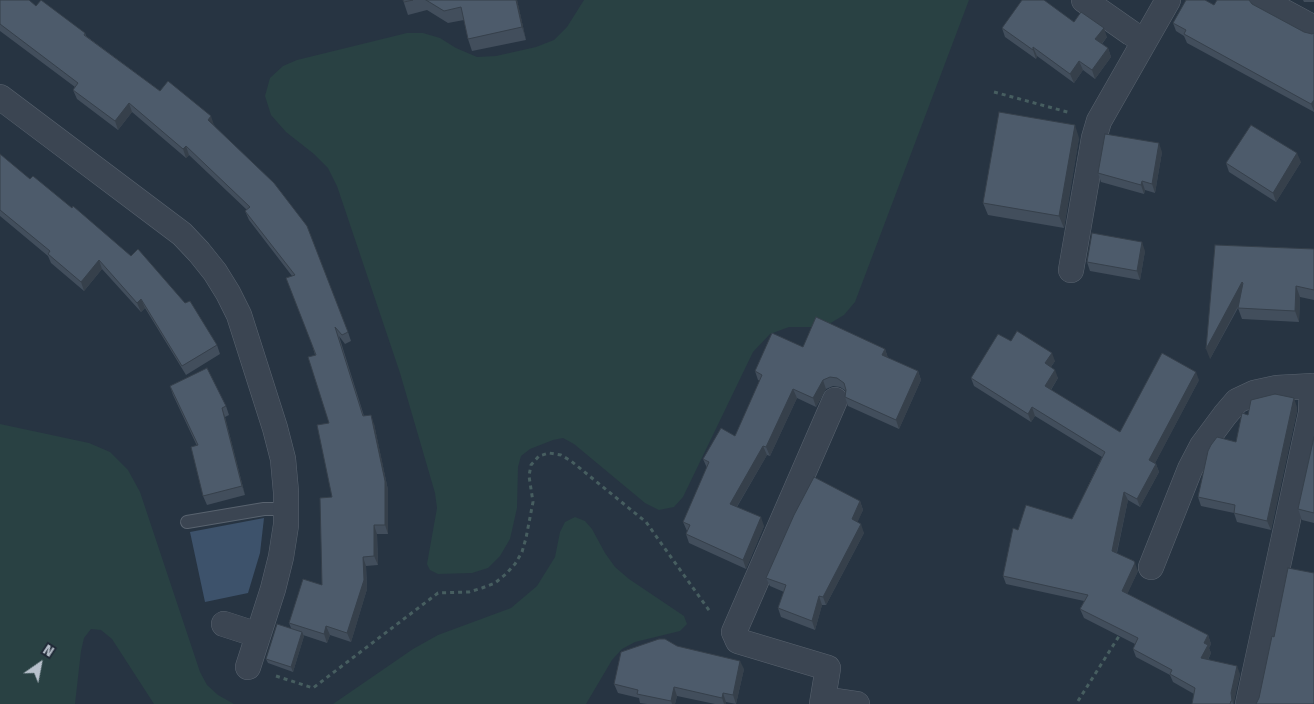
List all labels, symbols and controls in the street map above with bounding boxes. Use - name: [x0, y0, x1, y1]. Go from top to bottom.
- north arrow: [15, 639, 65, 689]
- text: N: [40, 641, 57, 661]

